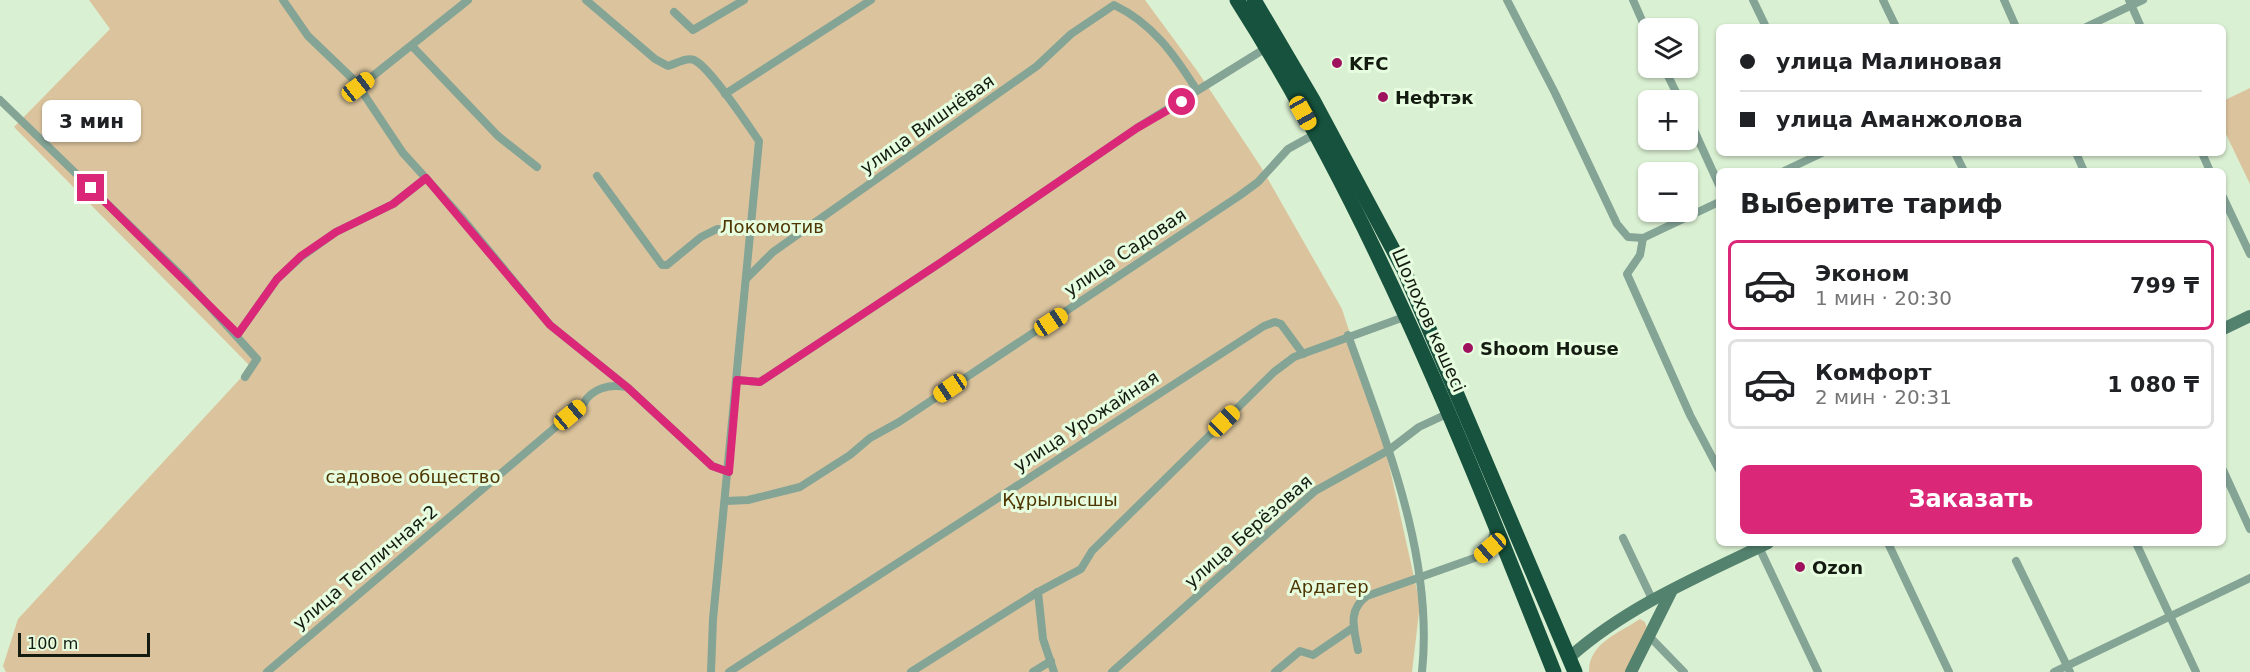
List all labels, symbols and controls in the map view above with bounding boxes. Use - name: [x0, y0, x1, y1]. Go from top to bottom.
- map controls: [1638, 18, 1698, 222]
- button: layers: [1638, 18, 1698, 78]
- text: улица Малиновая: [1776, 49, 2002, 74]
- place label: KFC: [1349, 53, 1388, 74]
- marker: KFC: [1330, 56, 1344, 70]
- car: [338, 69, 378, 105]
- street label: улица Вишнёвая: [856, 70, 998, 178]
- place label: Нефтэк: [1395, 87, 1473, 108]
- route start: [1168, 88, 1195, 115]
- marker: Нефтэк: [1376, 90, 1390, 104]
- button: +: [1638, 90, 1698, 150]
- car: [1286, 93, 1320, 133]
- callout: 3 мин: [42, 101, 140, 143]
- text: улица Аманжолова: [1776, 107, 2023, 132]
- text: 3 мин: [59, 109, 124, 133]
- button: −: [1638, 162, 1698, 222]
- route end: [77, 174, 104, 201]
- text: Выберите тариф: [1740, 188, 2003, 219]
- street label: улица Садовая: [1060, 203, 1190, 301]
- park label: Локомотив: [720, 216, 824, 237]
- street label: Шолохов көшесі: [1388, 245, 1470, 395]
- icon: car: [1743, 258, 1797, 312]
- text: Эконом: [1815, 261, 1910, 286]
- text: 799 ₸: [2130, 273, 2199, 298]
- text: 1 мин · 20:30: [1815, 286, 1952, 310]
- car: [1031, 305, 1071, 339]
- place label: Shoom House: [1480, 338, 1619, 359]
- marker: Shoom House: [1461, 341, 1475, 355]
- icon: car: [1743, 357, 1797, 411]
- text: Комфорт: [1815, 360, 1932, 385]
- street label: улица Урожайная: [1009, 366, 1163, 476]
- car: [930, 370, 970, 406]
- text: 1 080 ₸: [2107, 372, 2199, 397]
- text: 2 мин · 20:31: [1815, 385, 1952, 409]
- car: [550, 397, 590, 433]
- car: [1205, 402, 1243, 440]
- button: Заказать: [1740, 465, 2202, 534]
- park label: садовое общество: [326, 466, 500, 487]
- street label: улица Берёзовая: [1180, 470, 1316, 592]
- park label: Құрылысшы: [1002, 489, 1118, 510]
- street label: улица Тепличная-2: [288, 500, 442, 634]
- car: [1471, 529, 1509, 567]
- place label: Ozon: [1812, 557, 1863, 578]
- marker: Ozon: [1793, 560, 1807, 574]
- park label: Ардагер: [1289, 576, 1369, 597]
- scale bar: [18, 630, 150, 658]
- text: 100 m: [27, 634, 78, 653]

